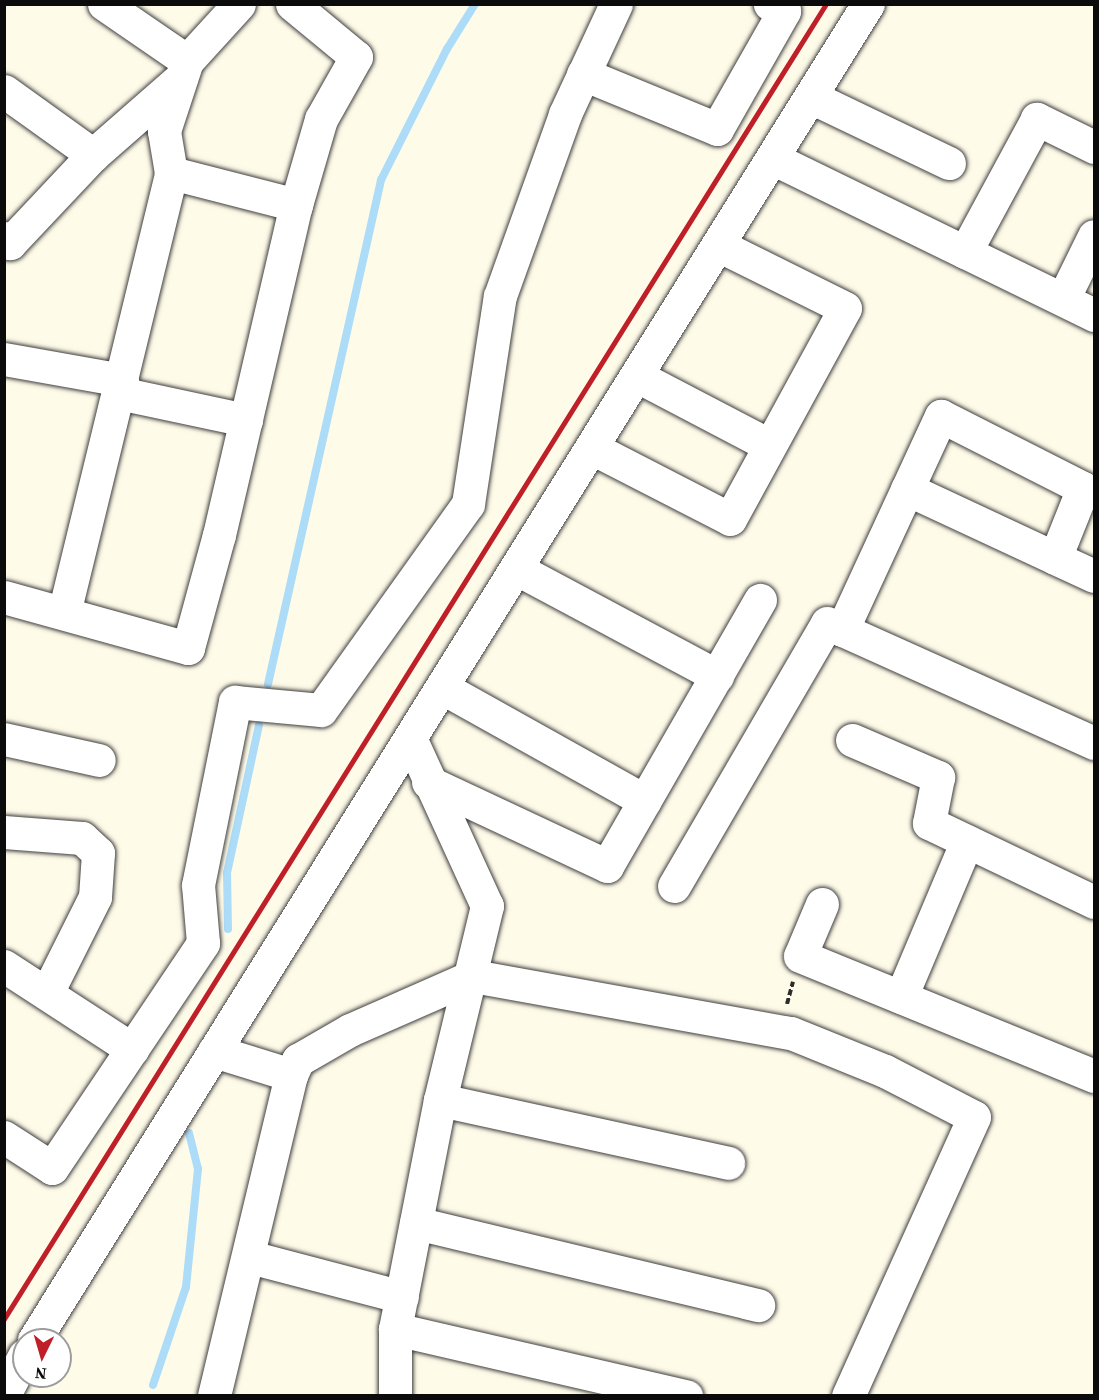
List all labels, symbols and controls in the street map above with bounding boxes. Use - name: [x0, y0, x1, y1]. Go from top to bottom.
- north arrow: [12, 1328, 72, 1388]
- text: N: [34, 1362, 47, 1385]

